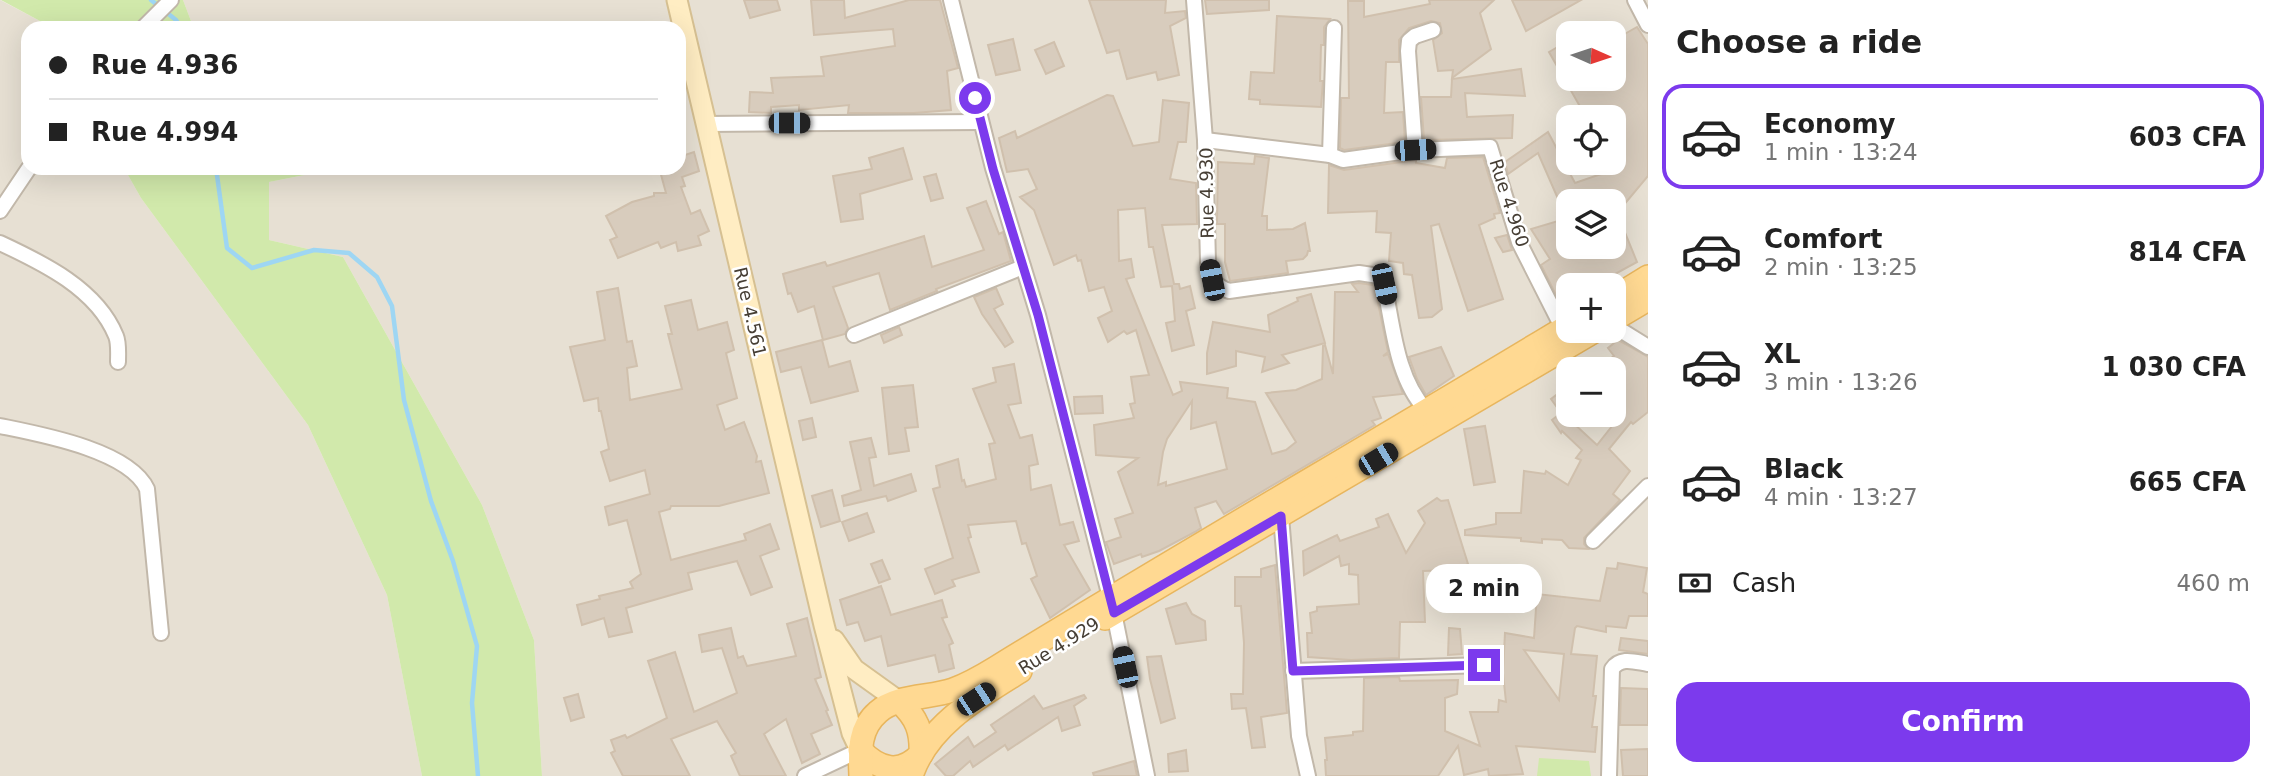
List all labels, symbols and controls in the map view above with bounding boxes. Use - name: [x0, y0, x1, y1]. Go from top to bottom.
- north arrow: [1556, 21, 1626, 91]
- map controls: [1556, 21, 1626, 427]
- text: Choose a ride: [1676, 23, 1922, 61]
- text: Rue 4.936: [91, 50, 238, 80]
- route start: [959, 82, 991, 114]
- button: locate: [1556, 105, 1626, 175]
- icon: car: [1680, 105, 1743, 168]
- text: Economy: [1764, 109, 1895, 139]
- car: [769, 113, 811, 134]
- text: Rue 4.994: [91, 117, 238, 147]
- text: 603 CFA: [2129, 122, 2246, 152]
- car: [1394, 138, 1437, 162]
- text: 1 min · 13:24: [1764, 139, 1918, 165]
- street label: Rue 4.930: [1195, 147, 1218, 239]
- street label: Rue 4.960: [1485, 156, 1534, 250]
- button: layers: [1556, 189, 1626, 259]
- icon: car: [1680, 220, 1743, 283]
- text: Comfort: [1764, 224, 1882, 254]
- text: 814 CFA: [2129, 237, 2246, 267]
- text: 2 min · 13:25: [1764, 254, 1918, 280]
- car: [1198, 257, 1227, 303]
- car: [1370, 261, 1399, 307]
- street label: Rue 4.561: [730, 265, 771, 359]
- button: +: [1556, 273, 1626, 343]
- icon: car: [1680, 335, 1743, 398]
- text: XL: [1764, 339, 1801, 369]
- text: 1 030 CFA: [2102, 352, 2246, 382]
- button: −: [1556, 357, 1626, 427]
- text: 3 min · 13:26: [1764, 369, 1918, 395]
- car: [1355, 439, 1402, 479]
- icon: car: [1680, 450, 1743, 513]
- text: Black: [1764, 454, 1843, 484]
- text: 665 CFA: [2129, 467, 2246, 497]
- text: 4 min · 13:27: [1764, 484, 1918, 510]
- callout: 2 min: [1426, 564, 1542, 612]
- icon: cash: [1676, 564, 1714, 602]
- text: Cash: [1732, 568, 1796, 598]
- text: 460 m: [2176, 570, 2250, 596]
- text: 2 min: [1448, 575, 1520, 601]
- street label: Rue 4.929: [1014, 612, 1103, 679]
- car: [1111, 644, 1140, 690]
- route end: [1468, 649, 1500, 681]
- car: [953, 679, 1000, 719]
- button: Confirm: [1676, 682, 2250, 762]

